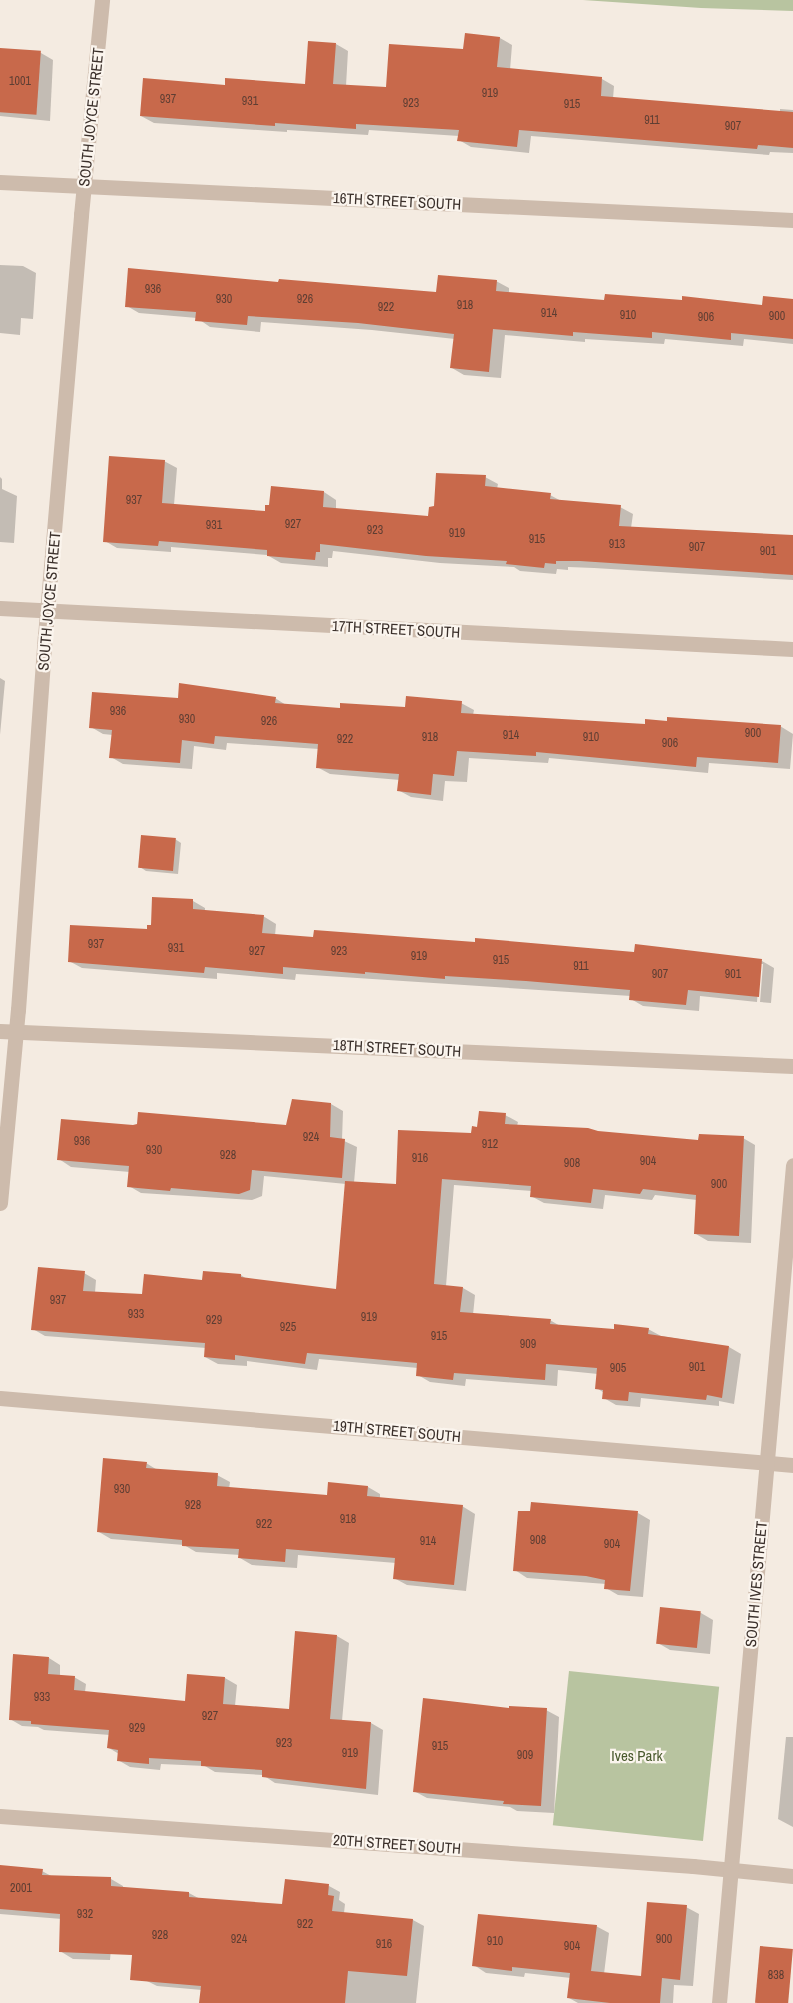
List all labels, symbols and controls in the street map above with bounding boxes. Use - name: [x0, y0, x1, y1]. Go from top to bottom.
- street label: SOUTH JOYCE STREET: [75, 47, 107, 187]
- house number: 1001: [9, 75, 31, 89]
- house number: 919: [482, 87, 498, 101]
- house number: 937: [160, 93, 176, 107]
- house number: 931: [242, 95, 258, 109]
- house number: 923: [403, 97, 419, 111]
- house number: 915: [564, 98, 580, 112]
- house number: 911: [644, 114, 660, 128]
- house number: 907: [725, 120, 741, 134]
- street label: 16TH STREET SOUTH: [332, 189, 462, 213]
- house number: 936: [145, 283, 161, 297]
- house number: 930: [216, 293, 232, 307]
- house number: 926: [297, 293, 313, 307]
- house number: 918: [457, 299, 473, 313]
- house number: 922: [378, 301, 394, 315]
- house number: 914: [541, 307, 557, 321]
- house number: 910: [620, 309, 636, 323]
- house number: 900: [769, 310, 785, 324]
- house number: 906: [698, 311, 714, 325]
- house number: 937: [126, 494, 142, 508]
- house number: 927: [285, 518, 301, 532]
- house number: 931: [206, 519, 222, 533]
- house number: 923: [367, 524, 383, 538]
- house number: 919: [449, 527, 465, 541]
- street label: SOUTH JOYCE STREET: [34, 531, 64, 671]
- house number: 915: [529, 533, 545, 547]
- house number: 913: [609, 538, 625, 552]
- house number: 907: [689, 541, 705, 555]
- house number: 901: [760, 545, 776, 559]
- street label: 17TH STREET SOUTH: [331, 617, 461, 641]
- house number: 936: [110, 705, 126, 719]
- house number: 930: [179, 713, 195, 727]
- house number: 926: [261, 715, 277, 729]
- house number: 900: [745, 727, 761, 741]
- house number: 914: [503, 729, 519, 743]
- house number: 918: [422, 731, 438, 745]
- house number: 910: [583, 731, 599, 745]
- house number: 922: [337, 733, 353, 747]
- house number: 906: [662, 737, 678, 751]
- house number: 937: [88, 938, 104, 952]
- house number: 931: [168, 942, 184, 956]
- house number: 927: [249, 945, 265, 959]
- house number: 923: [331, 945, 347, 959]
- house number: 919: [411, 950, 427, 964]
- house number: 915: [493, 954, 509, 968]
- house number: 911: [573, 960, 589, 974]
- house number: 907: [652, 968, 668, 982]
- house number: 901: [725, 968, 741, 982]
- street label: 18TH STREET SOUTH: [332, 1036, 462, 1060]
- house number: 924: [303, 1131, 319, 1145]
- house number: 936: [74, 1135, 90, 1149]
- house number: 912: [482, 1138, 498, 1152]
- house number: 930: [146, 1144, 162, 1158]
- house number: 928: [220, 1149, 236, 1163]
- house number: 916: [412, 1152, 428, 1166]
- house number: 904: [640, 1155, 656, 1169]
- house number: 908: [564, 1157, 580, 1171]
- house number: 900: [711, 1178, 727, 1192]
- house number: 937: [50, 1294, 66, 1308]
- house number: 933: [128, 1308, 144, 1322]
- house number: 919: [361, 1311, 377, 1325]
- house number: 929: [206, 1314, 222, 1328]
- house number: 925: [280, 1321, 296, 1335]
- house number: 915: [431, 1330, 447, 1344]
- house number: 909: [520, 1338, 536, 1352]
- house number: 901: [689, 1361, 705, 1375]
- house number: 905: [610, 1362, 626, 1376]
- street label: 19TH STREET SOUTH: [332, 1416, 462, 1446]
- house number: 930: [114, 1483, 130, 1497]
- house number: 928: [185, 1499, 201, 1513]
- house number: 918: [340, 1513, 356, 1527]
- house number: 922: [256, 1518, 272, 1532]
- street label: SOUTH IVES STREET: [742, 1520, 770, 1648]
- house number: 908: [530, 1534, 546, 1548]
- house number: 914: [420, 1535, 436, 1549]
- house number: 904: [604, 1538, 620, 1552]
- house number: 933: [34, 1691, 50, 1705]
- house number: 927: [202, 1710, 218, 1724]
- house number: 929: [129, 1722, 145, 1736]
- house number: 923: [276, 1737, 292, 1751]
- house number: 915: [432, 1740, 448, 1754]
- house number: 919: [342, 1747, 358, 1761]
- park label: Ives Park: [611, 1747, 663, 1765]
- house number: 909: [517, 1749, 533, 1763]
- street label: 20TH STREET SOUTH: [332, 1831, 462, 1857]
- house number: 2001: [10, 1882, 32, 1896]
- house number: 932: [77, 1908, 93, 1922]
- house number: 922: [297, 1918, 313, 1932]
- house number: 928: [152, 1929, 168, 1943]
- house number: 924: [231, 1933, 247, 1947]
- house number: 900: [656, 1933, 672, 1947]
- house number: 910: [487, 1935, 503, 1949]
- house number: 916: [376, 1938, 392, 1952]
- house number: 904: [564, 1940, 580, 1954]
- house number: 838: [768, 1969, 784, 1983]

